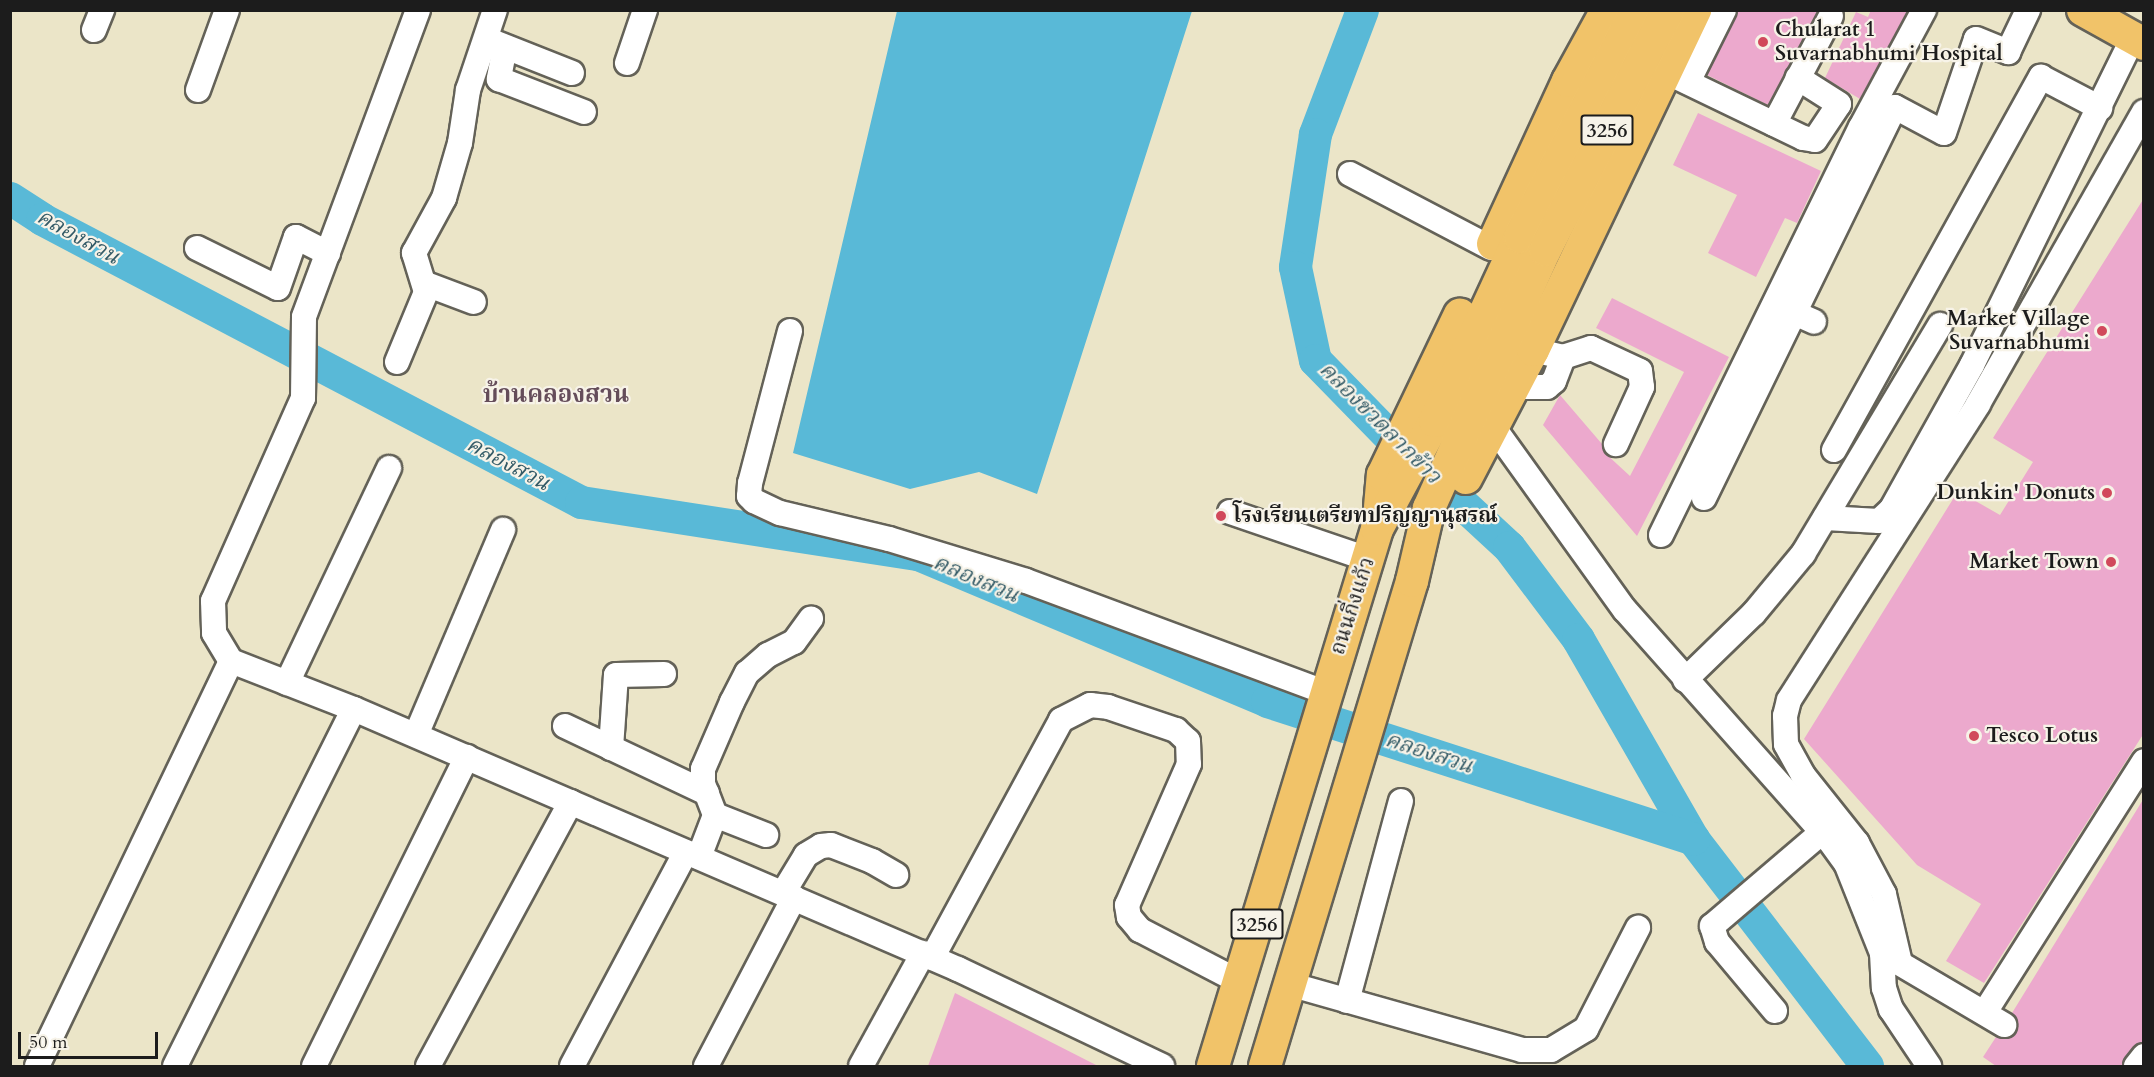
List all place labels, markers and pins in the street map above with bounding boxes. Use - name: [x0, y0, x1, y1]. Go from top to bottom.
- place label: Chularat 1 Suvarnabhumi Hospital: [1775, 17, 2003, 67]
- marker: Chularat 1 Suvarnabhumi Hospital: [1756, 35, 1770, 49]
- place label: Market Village Suvarnabhumi: [1947, 306, 2090, 356]
- marker: Market Village Suvarnabhumi: [2095, 324, 2109, 338]
- place label: Dunkin' Donuts: [1937, 480, 2095, 506]
- marker: Dunkin' Donuts: [2100, 486, 2114, 500]
- place label: โรงเรียนเตรียทปริญญานุสรณ์: [1233, 503, 1498, 529]
- marker: โรงเรียนเตรียทปริญญานุสรณ์: [1214, 509, 1228, 523]
- place label: Market Town: [1969, 549, 2099, 575]
- marker: Market Town: [2104, 555, 2118, 569]
- place label: Tesco Lotus: [1986, 723, 2098, 749]
- marker: Tesco Lotus: [1967, 729, 1981, 743]

